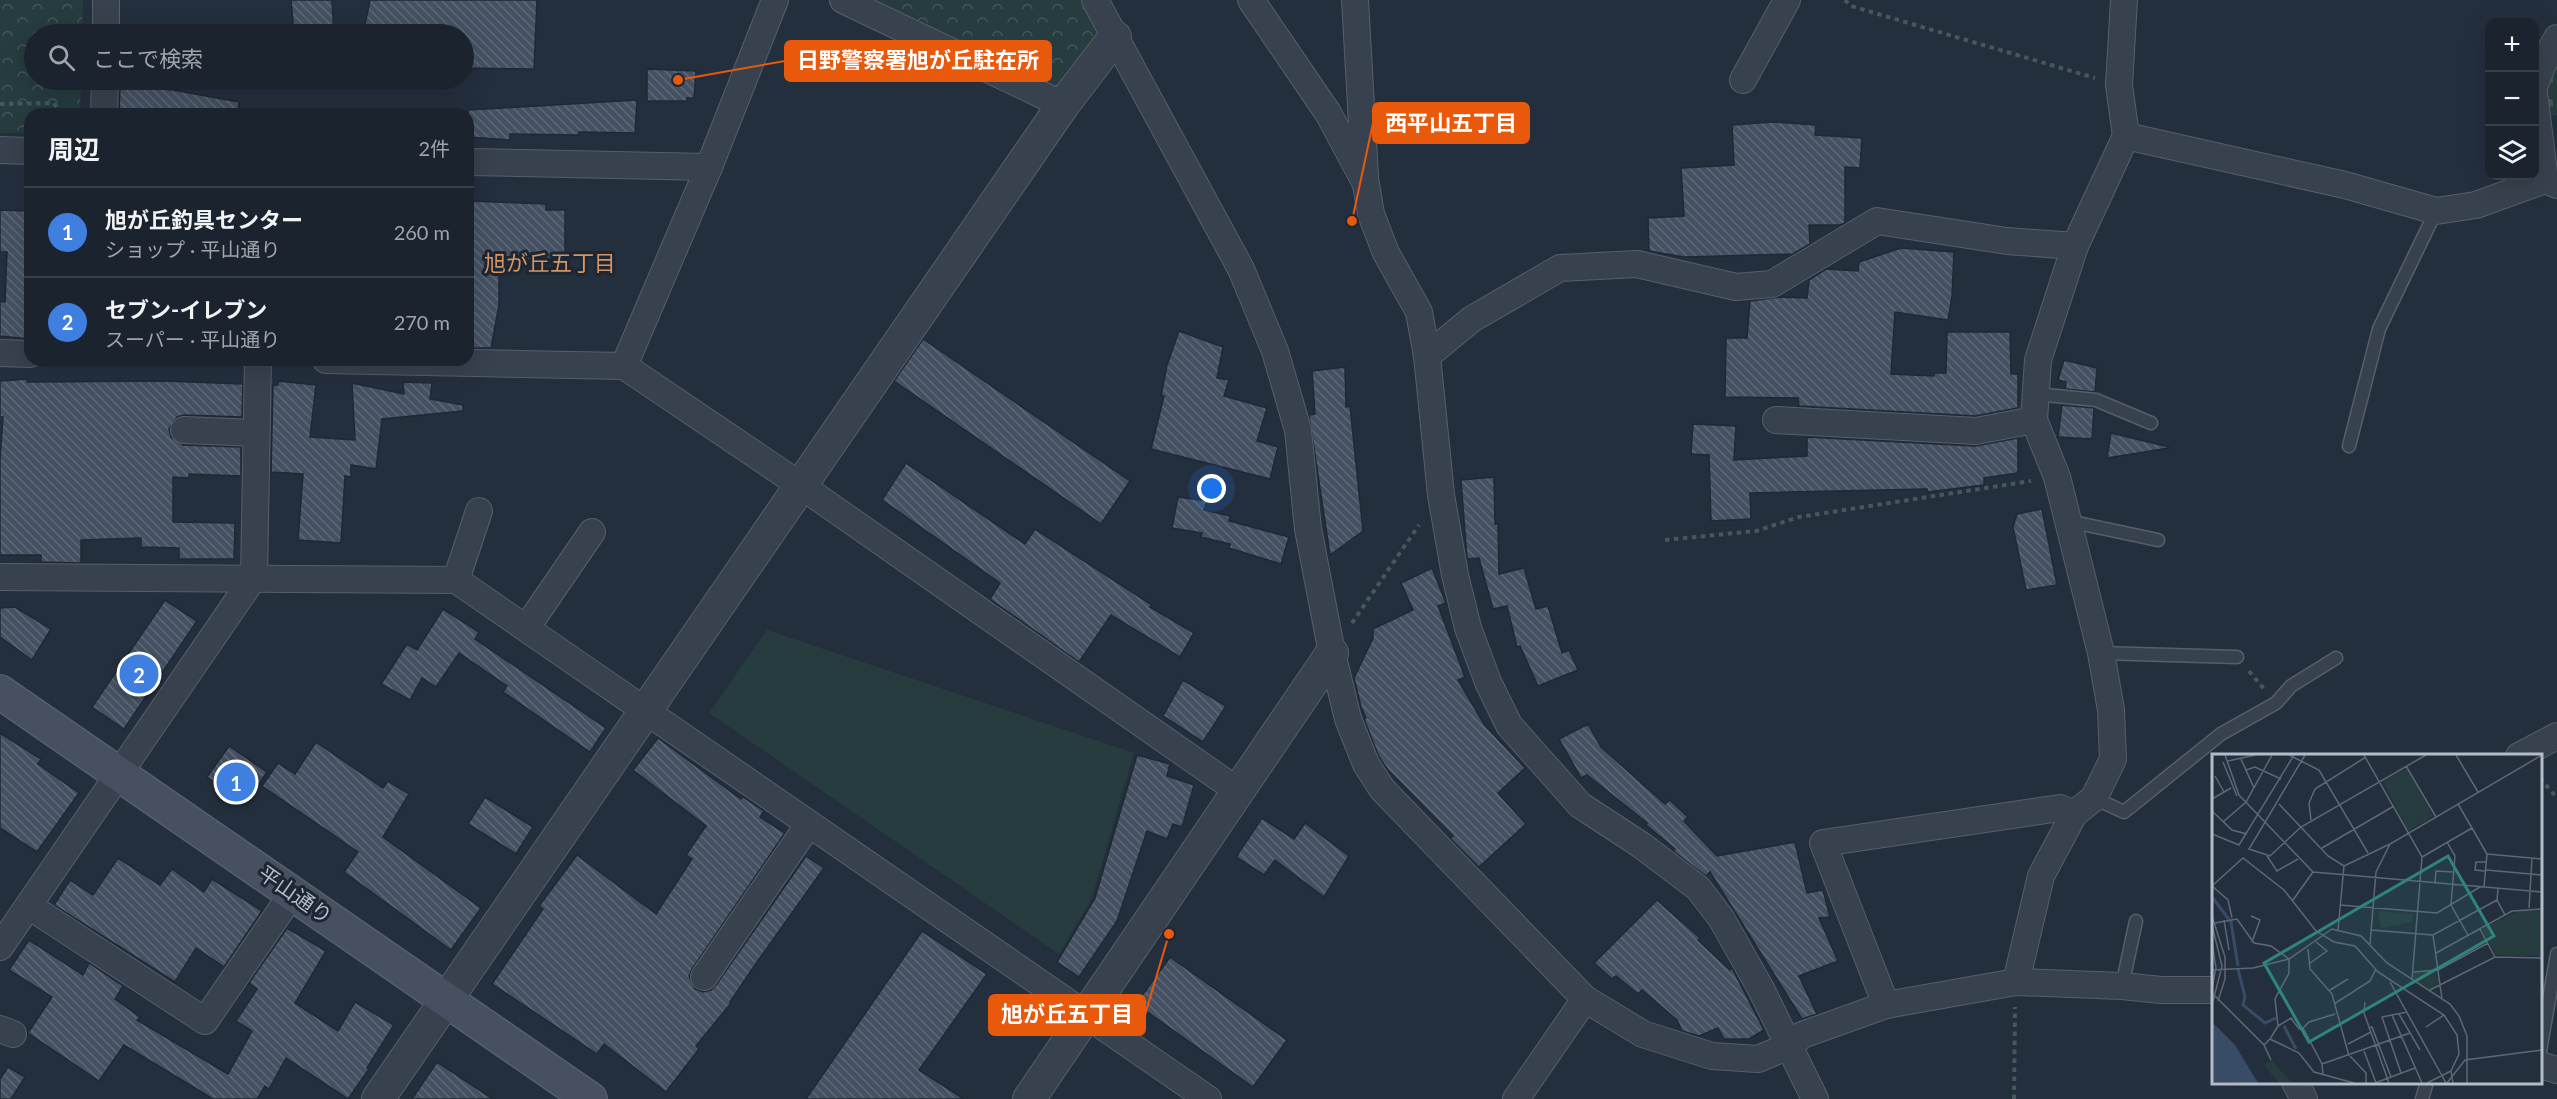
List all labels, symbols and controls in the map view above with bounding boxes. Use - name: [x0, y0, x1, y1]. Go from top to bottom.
- map controls: [2485, 18, 2539, 180]
- button: +: [2485, 18, 2539, 72]
- search box: [24, 24, 474, 90]
- icon: search: [45, 41, 78, 74]
- callout: 日野警察署旭が丘駐在所: [785, 41, 1051, 81]
- text: ここで検索: [93, 45, 203, 72]
- text: 日野警察署旭が丘駐在所: [797, 46, 1039, 73]
- button: −: [2485, 72, 2539, 126]
- callout: 西平山五丁目: [1373, 103, 1529, 143]
- text: 西平山五丁目: [1385, 109, 1517, 136]
- button: layers: [2485, 126, 2539, 180]
- text: 周辺: [48, 133, 100, 165]
- text: 2件: [418, 136, 450, 160]
- text: 旭が丘釣具センター: [105, 206, 303, 233]
- text: 1: [62, 220, 73, 244]
- text: 260 m: [394, 220, 450, 244]
- text: ショップ · 平山通り: [105, 237, 280, 261]
- district label: 旭が丘五丁目: [484, 249, 616, 276]
- text: セブン-イレブン: [105, 296, 267, 323]
- text: 2: [62, 310, 73, 334]
- text: 270 m: [394, 310, 450, 334]
- text: スーパー · 平山通り: [105, 327, 280, 351]
- your location: [1197, 474, 1226, 503]
- pin: 2: [120, 652, 158, 696]
- inset map: [2212, 754, 2542, 1084]
- pin: 1: [216, 760, 256, 804]
- street label: 平山通り: [254, 859, 337, 928]
- callout: 旭が丘五丁目: [989, 995, 1145, 1035]
- text: 旭が丘五丁目: [1001, 1000, 1133, 1027]

